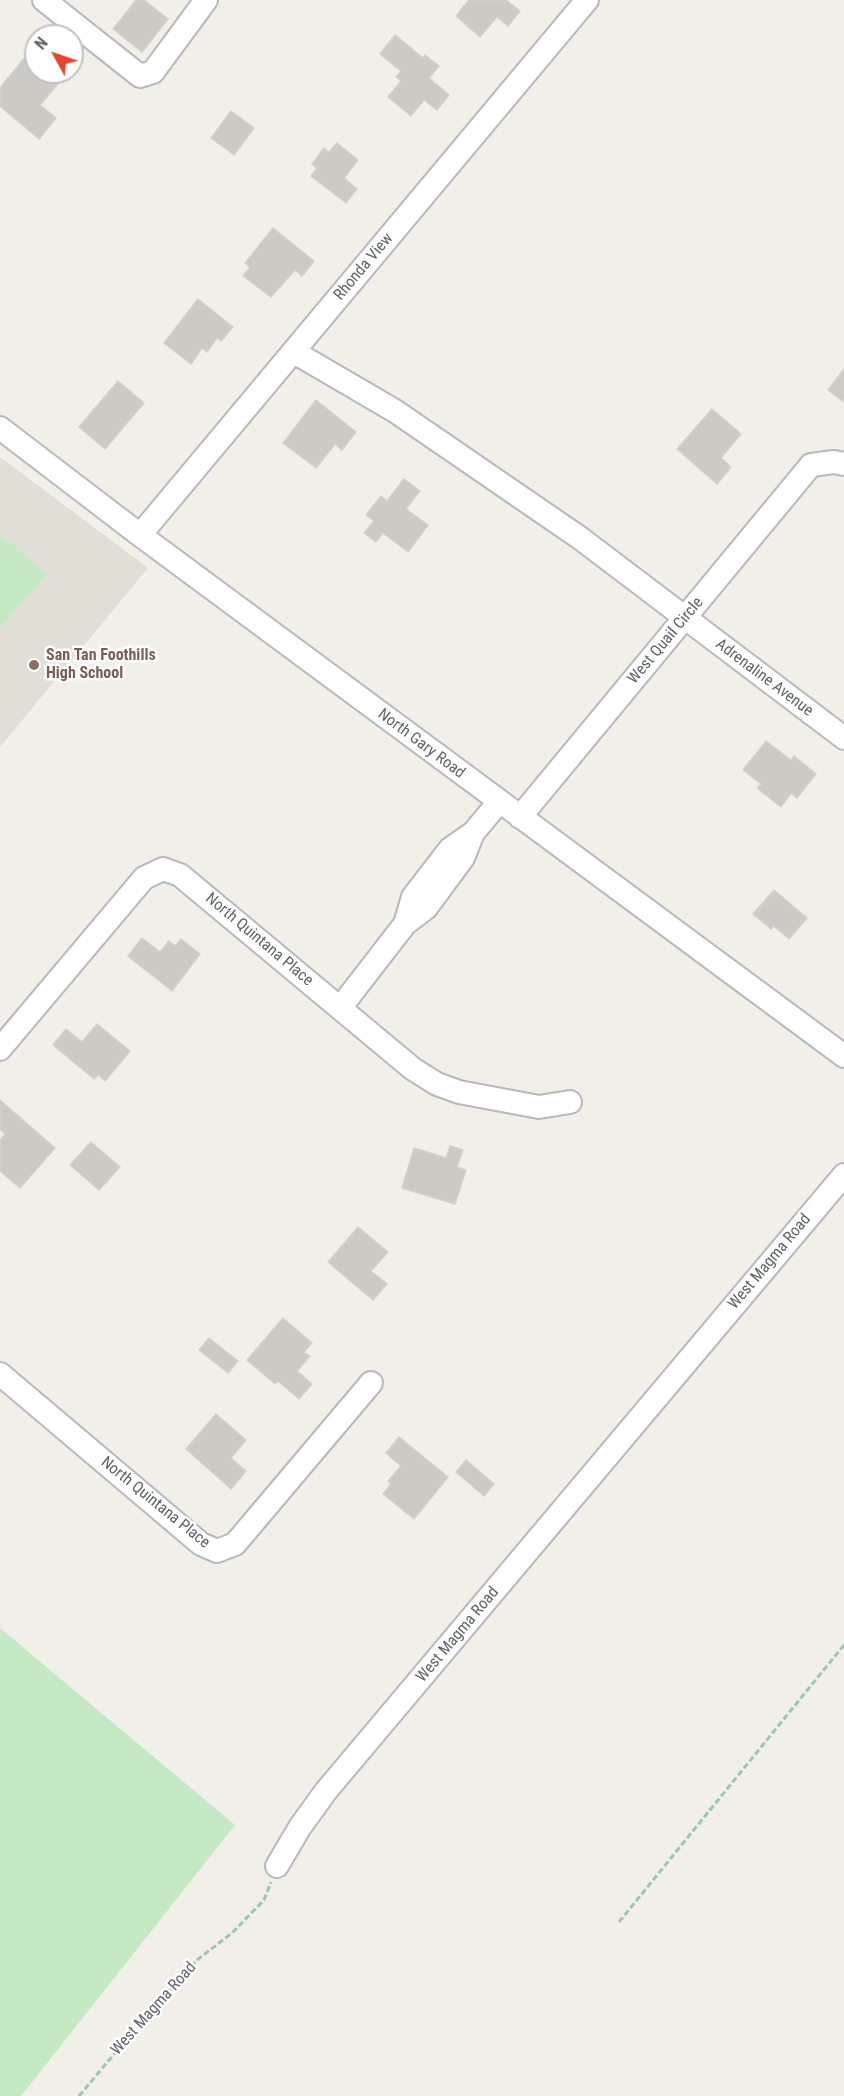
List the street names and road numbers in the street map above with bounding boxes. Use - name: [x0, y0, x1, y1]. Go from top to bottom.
- street label: Rhonda View: [330, 229, 398, 305]
- street label: West Quail Circle: [624, 594, 708, 688]
- street label: Adrenaline Avenue: [711, 635, 817, 721]
- street label: North Gary Road: [374, 705, 468, 783]
- street label: North Quintana Place: [201, 889, 317, 991]
- street label: West Magma Road: [725, 1211, 815, 1313]
- street label: North Quintana Place: [97, 1453, 213, 1553]
- street label: West Magma Road: [413, 1584, 503, 1686]
- street label: West Magma Road: [107, 1959, 201, 2059]

